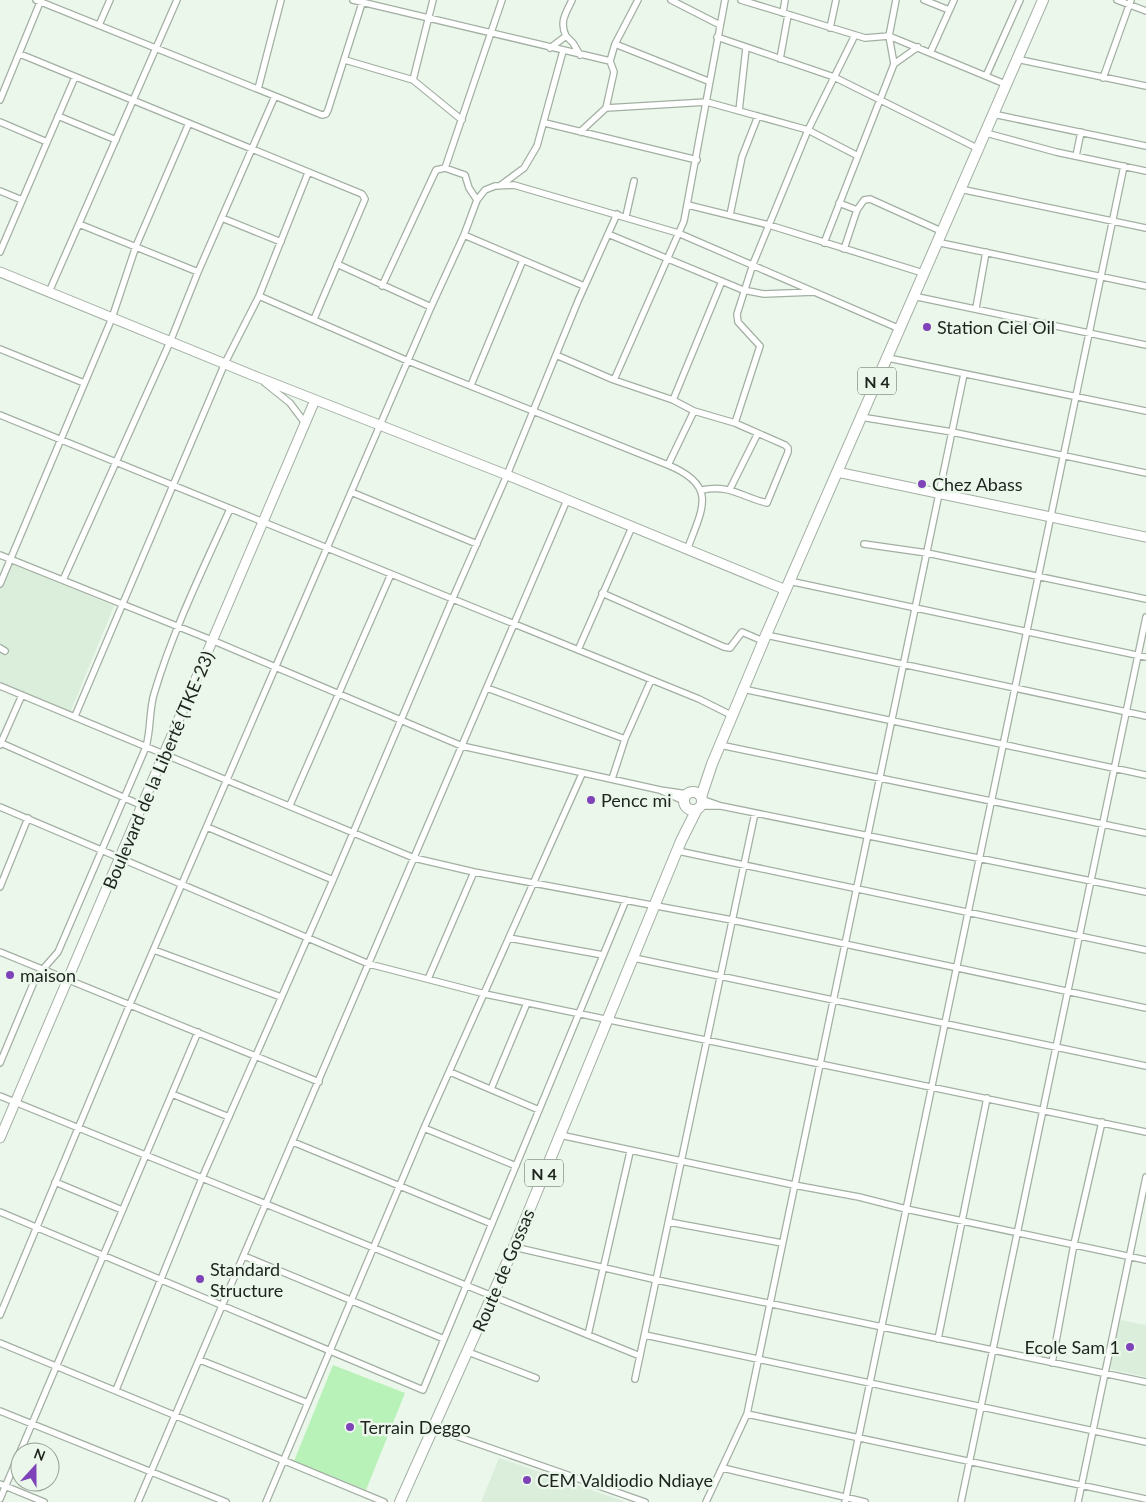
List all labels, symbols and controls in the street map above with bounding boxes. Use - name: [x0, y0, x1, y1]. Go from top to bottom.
- place label: Station Ciel Oil: [937, 316, 1055, 338]
- marker: Station Ciel Oil: [921, 321, 933, 333]
- road number: N 4: [858, 368, 896, 394]
- place label: Chez Abass: [932, 473, 1023, 495]
- marker: Chez Abass: [916, 478, 928, 490]
- street label: Boulevard de la Liberté (TKE-23): [98, 648, 218, 892]
- place label: Pencc mi: [601, 789, 672, 811]
- marker: Pencc mi: [585, 794, 597, 806]
- place label: maison: [20, 964, 76, 986]
- marker: maison: [4, 969, 16, 981]
- road number: N 4: [525, 1160, 563, 1186]
- street label: Route de Gossas: [467, 1205, 539, 1335]
- place label: Standard Structure: [210, 1258, 283, 1301]
- marker: Standard Structure: [194, 1273, 206, 1285]
- place label: Ecole Sam 1: [1025, 1336, 1120, 1358]
- marker: Ecole Sam 1: [1124, 1341, 1136, 1353]
- place label: Terrain Deggo: [360, 1416, 471, 1438]
- marker: Terrain Deggo: [344, 1421, 356, 1433]
- north arrow: [10, 1442, 60, 1492]
- text: N: [32, 1445, 48, 1464]
- place label: CEM Valdiodio Ndiaye: [537, 1469, 713, 1491]
- marker: CEM Valdiodio Ndiaye: [521, 1474, 533, 1486]

